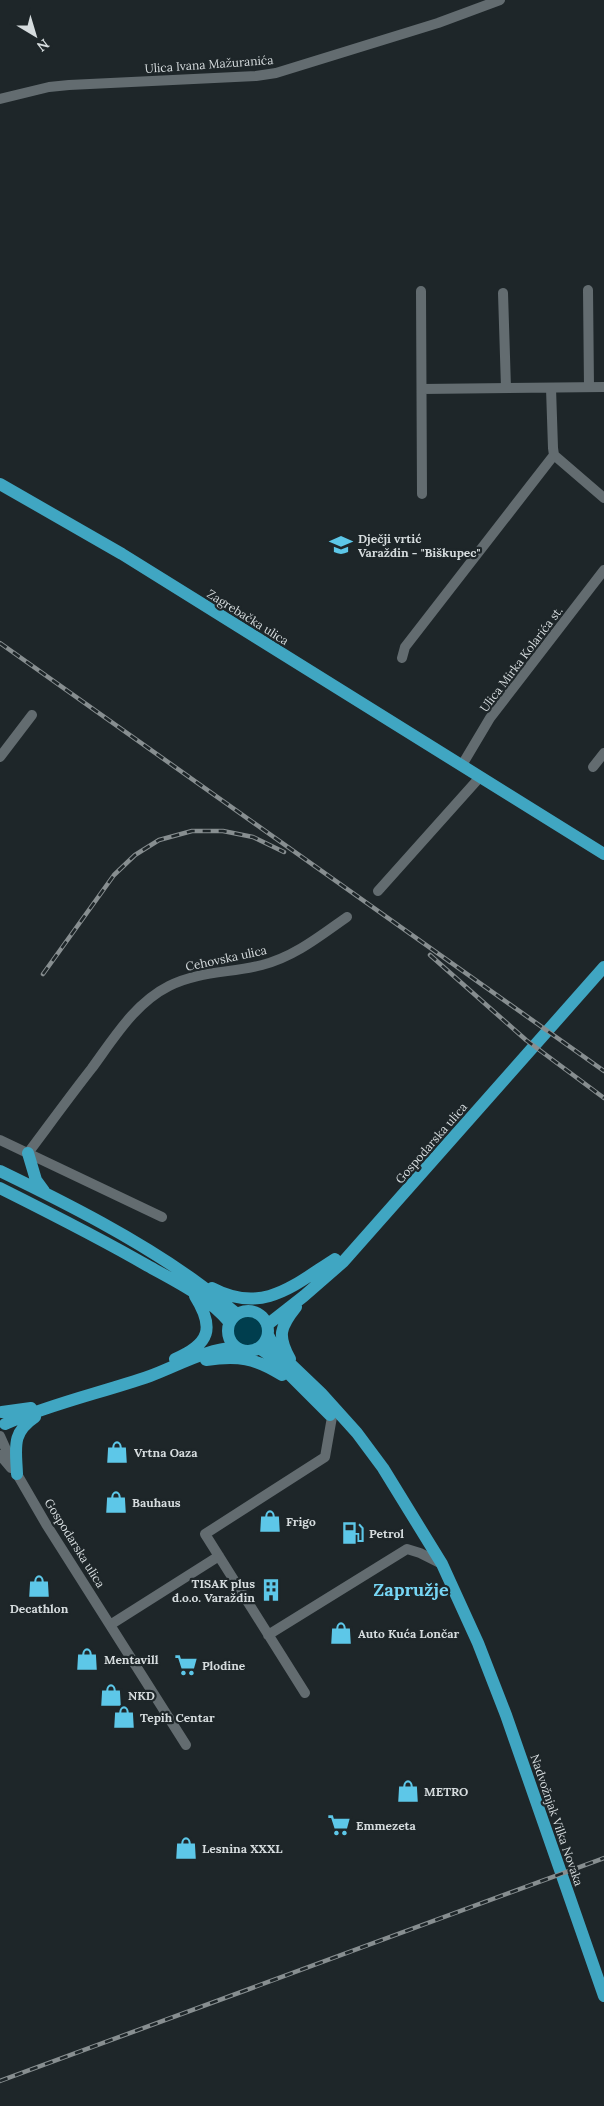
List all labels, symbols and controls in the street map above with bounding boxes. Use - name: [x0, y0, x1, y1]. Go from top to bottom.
- north arrow: [10, 10, 60, 60]
- text: N: [33, 35, 53, 56]
- street label: Ulica Ivana Mažuranića: [144, 52, 274, 76]
- place label: Dječji vrtić Varaždin - "Biškupec": [358, 531, 481, 560]
- school or university icon: Dječji vrtić Varaždin - "Biškupec": [328, 532, 354, 558]
- street label: Zagrebačka ulica: [204, 586, 292, 648]
- street label: Ulica Mirka Kolarića st.: [476, 603, 566, 715]
- street label: Cehovska ulica: [184, 942, 268, 974]
- street label: Gospodarska ulica: [392, 1100, 470, 1186]
- shop icon: Vrtna Oaza: [104, 1439, 130, 1465]
- place label: Vrtna Oaza: [134, 1445, 198, 1460]
- shop icon: Bauhaus: [103, 1489, 129, 1515]
- place label: Bauhaus: [132, 1495, 181, 1510]
- street label: Gospodarska ulica: [42, 1496, 108, 1590]
- shop icon: Frigo: [257, 1508, 283, 1534]
- place label: Frigo: [286, 1514, 316, 1529]
- fuel station icon: Petrol: [340, 1520, 366, 1546]
- place label: Petrol: [369, 1526, 404, 1541]
- shop icon: Decathlon: [26, 1573, 52, 1599]
- place label: TISAK plus d.o.o. Varaždin: [172, 1576, 255, 1605]
- building icon: TISAK plus d.o.o. Varaždin: [258, 1577, 284, 1603]
- district label: Zapružje: [373, 1578, 449, 1601]
- place label: Decathlon: [10, 1601, 69, 1616]
- shop icon: Auto Kuća Lončar: [328, 1620, 354, 1646]
- place label: Auto Kuća Lončar: [358, 1626, 460, 1641]
- shop icon: Mentavill: [74, 1646, 100, 1672]
- place label: Mentavill: [104, 1652, 159, 1667]
- supermarket icon: Plodine: [173, 1652, 199, 1678]
- place label: Plodine: [202, 1658, 246, 1673]
- shop icon: NKD: [98, 1682, 124, 1708]
- place label: NKD: [128, 1688, 155, 1703]
- shop icon: Tepih Centar: [111, 1704, 137, 1730]
- place label: Tepih Centar: [140, 1710, 215, 1725]
- street label: Nadvožnjak Vilka Novaka: [527, 1752, 587, 1888]
- shop icon: METRO: [395, 1778, 421, 1804]
- place label: METRO: [424, 1784, 468, 1799]
- supermarket icon: Emmezeta: [326, 1812, 352, 1838]
- place label: Emmezeta: [356, 1818, 417, 1833]
- shop icon: Lesnina XXXL: [173, 1835, 199, 1861]
- place label: Lesnina XXXL: [202, 1841, 283, 1856]

